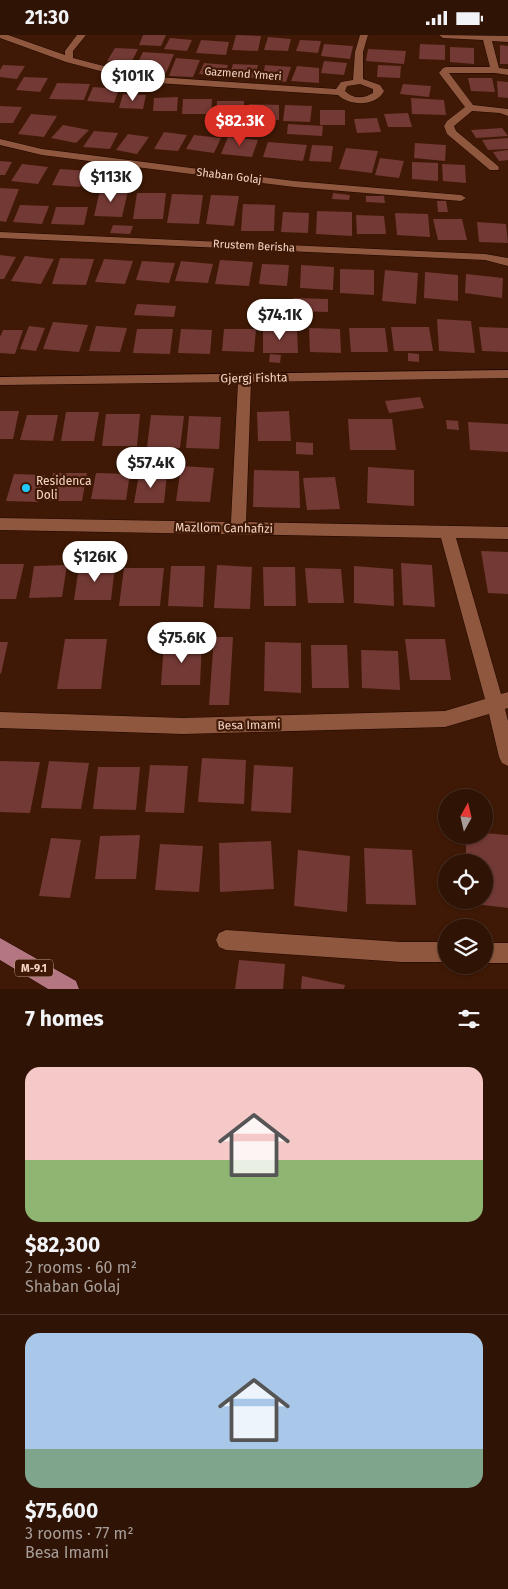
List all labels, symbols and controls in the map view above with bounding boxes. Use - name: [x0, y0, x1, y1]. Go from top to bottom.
- text: 21:30: [25, 6, 69, 29]
- pin: $101K: [98, 59, 168, 102]
- street label: Gazmend Ymeri: [204, 65, 282, 83]
- text: $101K: [112, 66, 154, 85]
- pin: $82.3K: [199, 105, 281, 147]
- text: $82.3K: [216, 111, 264, 130]
- pin: $113K: [76, 161, 146, 203]
- street label: Shaban Golaj: [196, 166, 262, 186]
- text: $113K: [90, 167, 132, 186]
- street label: Rrustem Berisha: [213, 237, 295, 255]
- pin: $74.1K: [239, 299, 321, 341]
- text: $74.1K: [258, 305, 302, 324]
- street label: Gjergj Fishta: [220, 370, 288, 386]
- pin: $57.4K: [110, 447, 192, 489]
- text: $57.4K: [127, 453, 175, 472]
- place label: Residenca Doli: [36, 474, 92, 502]
- marker: Residenca Doli: [20, 482, 32, 494]
- street label: Mazllom Canhafizi: [175, 520, 273, 536]
- pin: $126K: [60, 541, 130, 583]
- text: $126K: [73, 547, 117, 566]
- pin: $75.6K: [141, 621, 223, 664]
- text: $75.6K: [158, 628, 206, 647]
- street label: Besa Imami: [217, 717, 281, 733]
- north arrow: [438, 789, 492, 844]
- map controls: [438, 789, 493, 974]
- button: locate: [438, 854, 493, 909]
- button: layers: [438, 919, 493, 974]
- road number: M-9.1: [15, 959, 53, 976]
- icon: filters: [455, 1005, 483, 1033]
- text: 7 homes: [25, 1006, 104, 1032]
- icon: home: [209, 1100, 299, 1190]
- text: $82,300: [25, 1232, 100, 1258]
- text: 2 rooms · 60 m²: [25, 1258, 137, 1277]
- text: Shaban Golaj: [25, 1277, 121, 1296]
- icon: home: [209, 1365, 299, 1455]
- text: $75,600: [25, 1498, 98, 1524]
- text: 3 rooms · 77 m²: [25, 1524, 134, 1543]
- text: Besa Imami: [25, 1543, 109, 1562]

